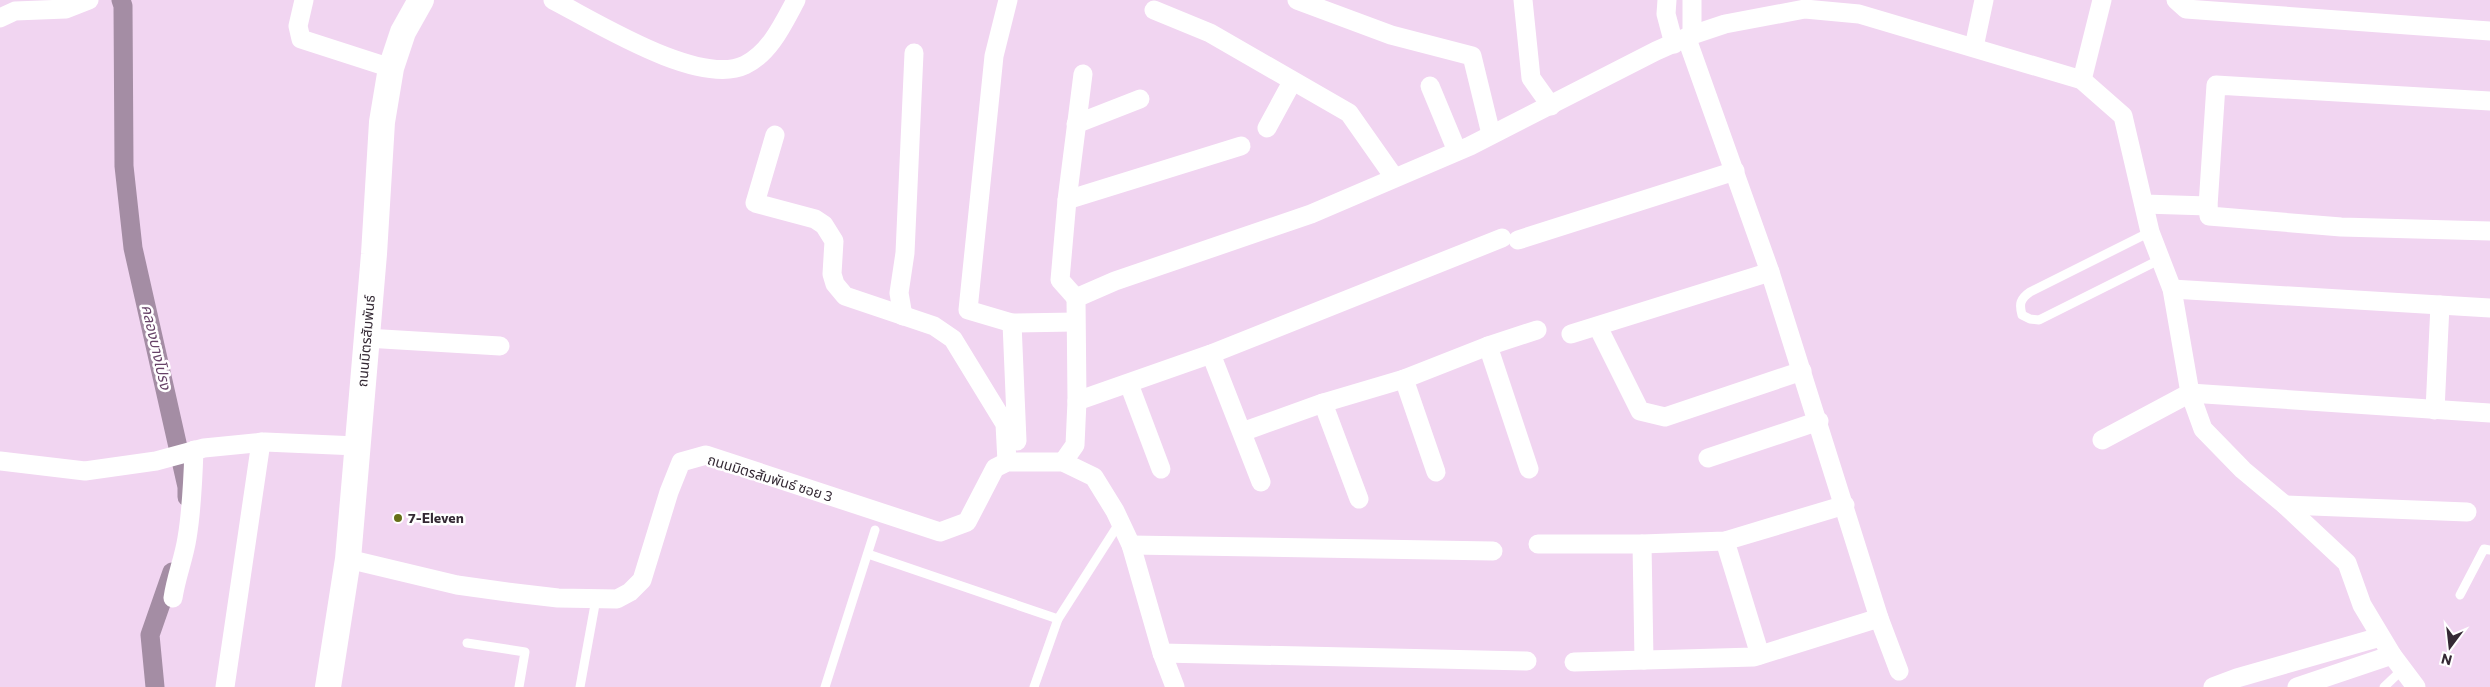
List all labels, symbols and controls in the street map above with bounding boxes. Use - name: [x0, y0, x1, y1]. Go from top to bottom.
- street label: ถนนมิตรสัมพันธ์: [353, 294, 378, 388]
- water label: คลองบางโปรง: [138, 303, 176, 392]
- street label: ถนนมิตรสัมพันธ์ ซอย 3: [706, 450, 835, 505]
- place label: 7-Eleven: [408, 509, 464, 526]
- marker: 7-Eleven: [392, 512, 404, 524]
- north arrow: [2425, 622, 2475, 672]
- text: N: [2439, 650, 2454, 670]

